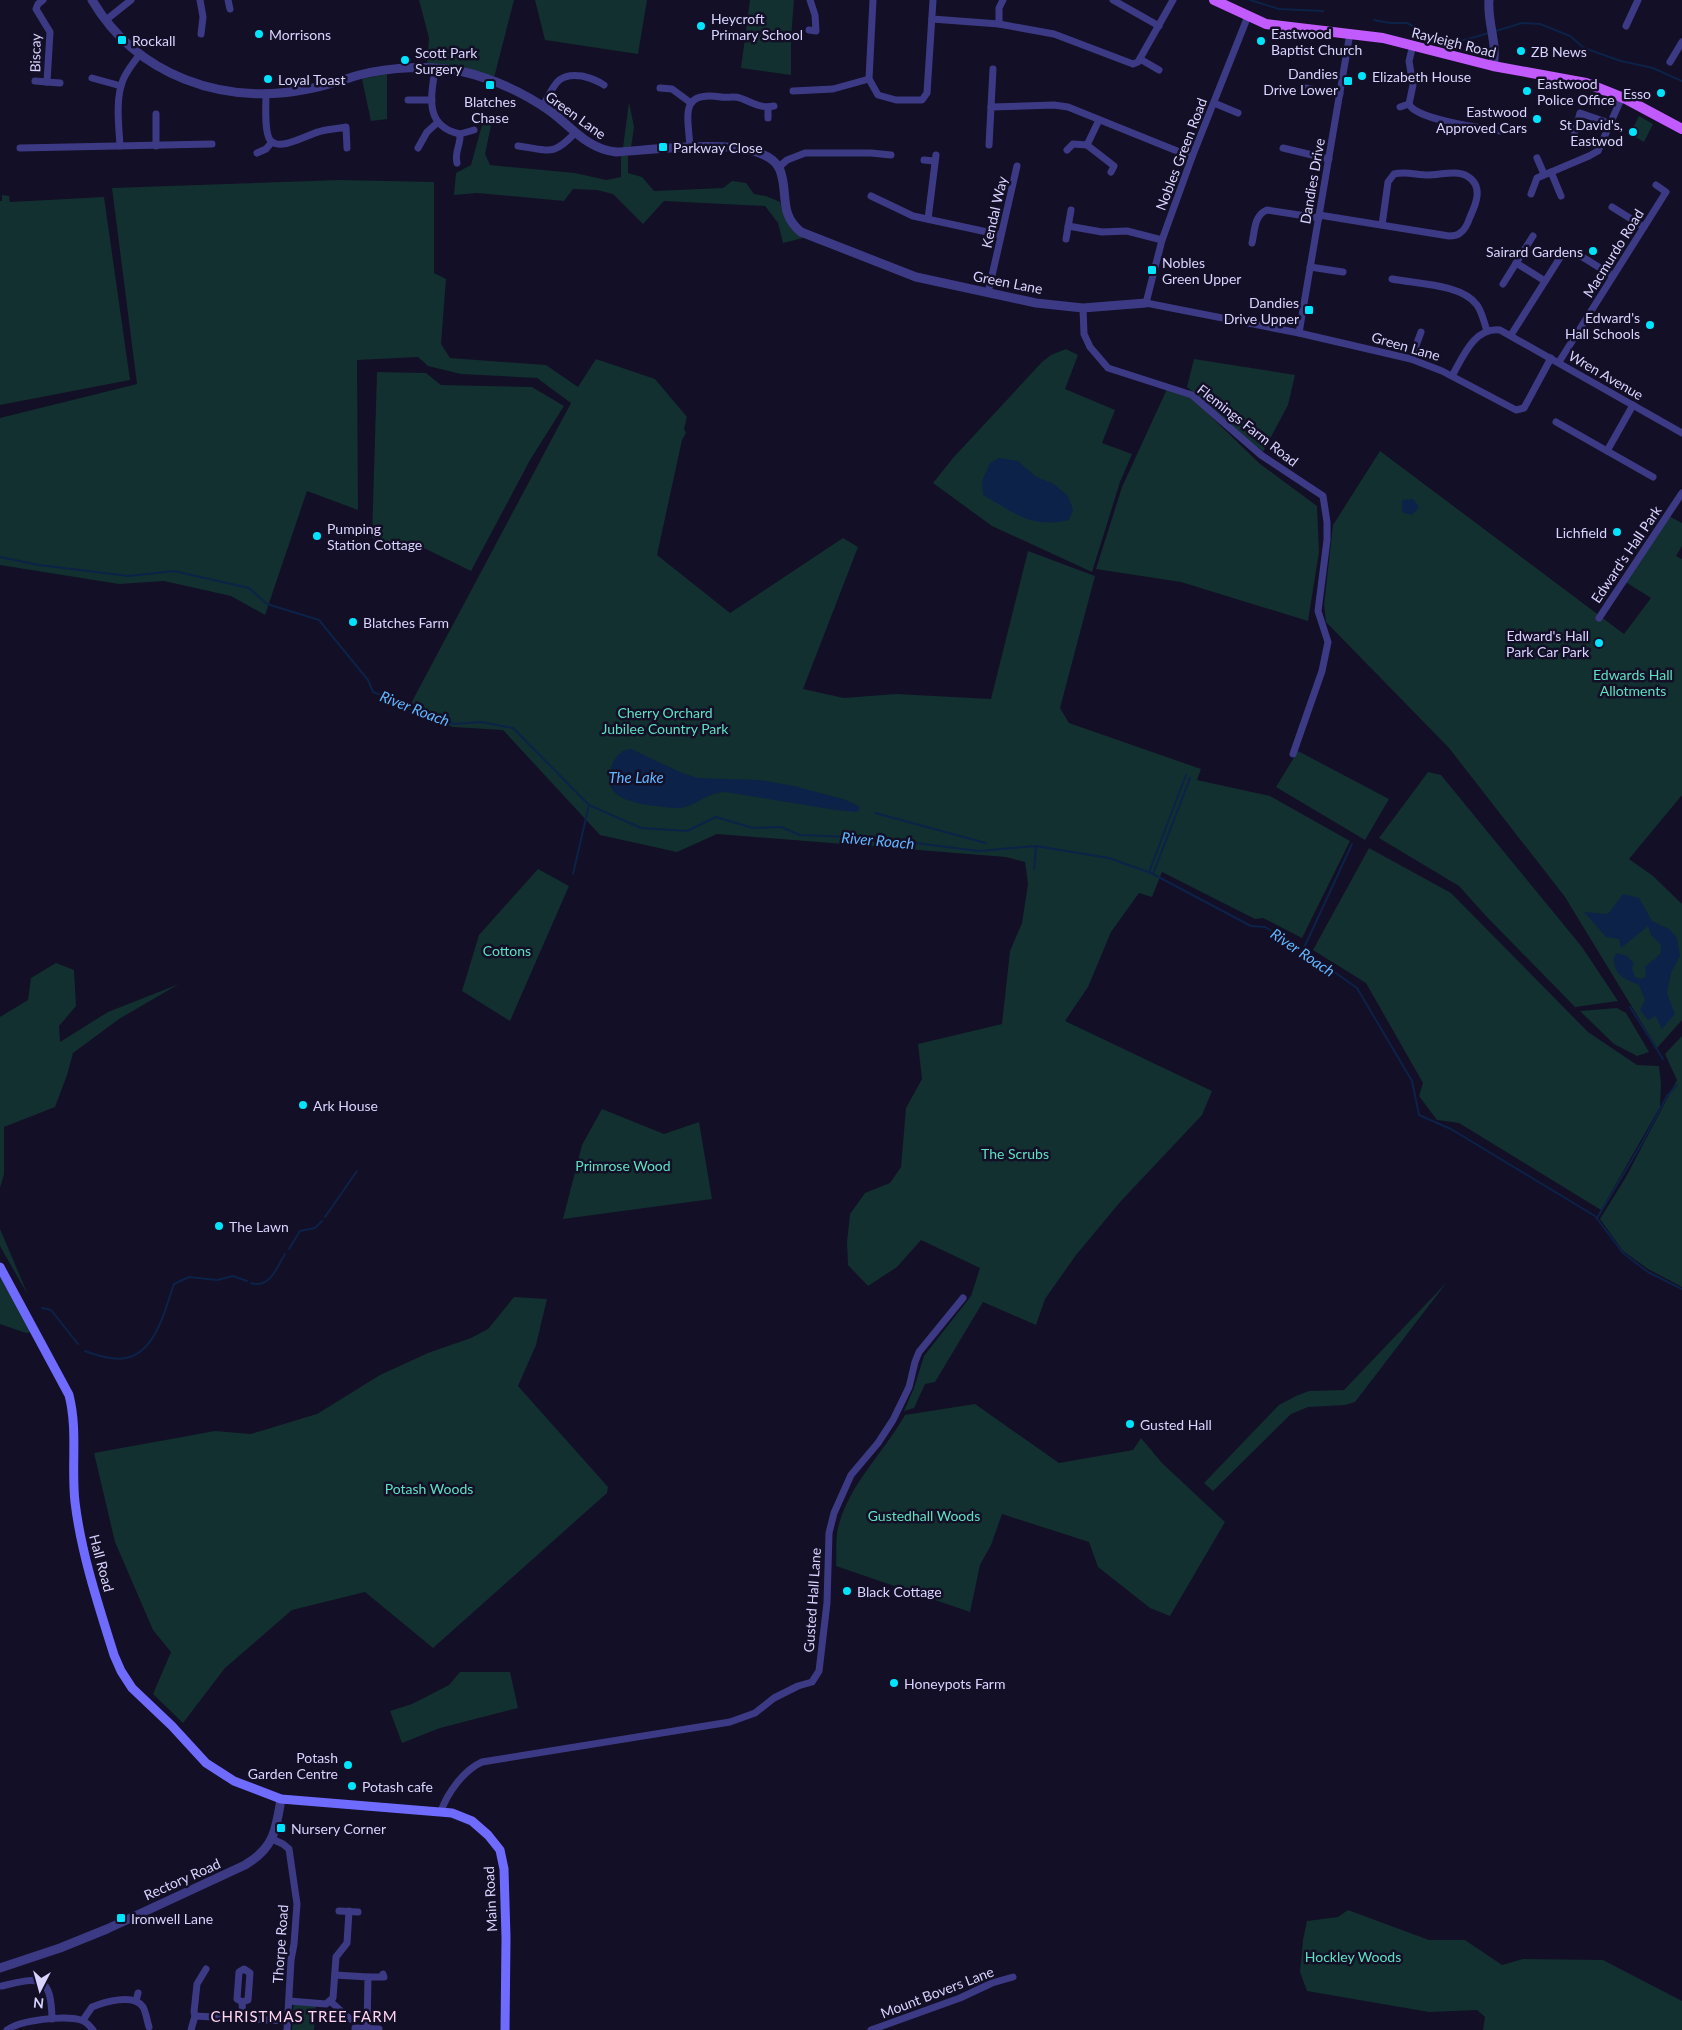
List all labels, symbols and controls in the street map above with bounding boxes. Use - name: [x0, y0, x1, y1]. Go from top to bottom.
- place label: Heycroft Primary School: [711, 10, 803, 43]
- marker: Heycroft Primary School: [695, 20, 707, 32]
- street label: Rayleigh Road: [1410, 23, 1498, 61]
- place label: Eastwood Baptist Church: [1271, 25, 1362, 58]
- place label: Morrisons: [269, 26, 331, 43]
- marker: Morrisons: [253, 28, 265, 40]
- place label: Rockall: [132, 32, 176, 49]
- street label: Biscay: [26, 33, 44, 73]
- marker: Rockall: [116, 34, 128, 46]
- marker: Eastwood Baptist Church: [1255, 35, 1267, 47]
- place label: ZB News: [1531, 43, 1587, 60]
- place label: Scott Park Surgery: [415, 44, 478, 77]
- marker: ZB News: [1515, 45, 1527, 57]
- marker: Scott Park Surgery: [399, 54, 411, 66]
- place label: Dandies Drive Lower: [1263, 65, 1338, 98]
- place label: Elizabeth House: [1372, 68, 1471, 85]
- marker: Elizabeth House: [1356, 70, 1368, 82]
- place label: Loyal Toast: [278, 71, 345, 88]
- marker: Loyal Toast: [262, 73, 274, 85]
- marker: Dandies Drive Lower: [1342, 75, 1354, 87]
- place label: Eastwood Police Office: [1537, 75, 1615, 108]
- marker: Blatches Chase: [484, 79, 496, 91]
- marker: Eastwood Police Office: [1521, 85, 1533, 97]
- place label: Esso: [1623, 85, 1651, 102]
- street label: Green Lane: [542, 87, 610, 143]
- marker: Esso: [1655, 87, 1667, 99]
- place label: Blatches Chase: [464, 93, 516, 126]
- street label: Nobles Green Road: [1152, 96, 1210, 212]
- place label: Eastwood Approved Cars: [1436, 103, 1527, 136]
- marker: Eastwood Approved Cars: [1531, 113, 1543, 125]
- place label: St David's, Eastwod: [1559, 116, 1623, 149]
- marker: St David's, Eastwod: [1627, 126, 1639, 138]
- street label: Dandies Drive: [1296, 137, 1328, 225]
- place label: Parkway Close: [673, 139, 763, 156]
- marker: Parkway Close: [657, 141, 669, 153]
- street label: Kendal Way: [977, 174, 1011, 250]
- street label: Macmurdo Road: [1579, 206, 1647, 300]
- place label: Sairard Gardens: [1486, 243, 1583, 260]
- marker: Sairard Gardens: [1587, 245, 1599, 257]
- place label: Nobles Green Upper: [1162, 254, 1241, 287]
- marker: Nobles Green Upper: [1146, 264, 1158, 276]
- street label: Green Lane: [972, 267, 1044, 297]
- place label: Dandies Drive Upper: [1224, 294, 1299, 327]
- marker: Dandies Drive Upper: [1303, 304, 1315, 316]
- place label: Edward's Hall Schools: [1565, 309, 1640, 342]
- marker: Edward's Hall Schools: [1644, 319, 1656, 331]
- street label: Green Lane: [1370, 328, 1442, 364]
- street label: Wren Avenue: [1566, 347, 1646, 403]
- street label: Flemings Farm Road: [1194, 380, 1302, 470]
- street label: Edward's Hall Park: [1587, 501, 1665, 606]
- place label: Pumping Station Cottage: [327, 520, 422, 553]
- place label: Lichfield: [1556, 524, 1607, 541]
- marker: Lichfield: [1611, 526, 1623, 538]
- marker: Pumping Station Cottage: [311, 530, 323, 542]
- place label: Blatches Farm: [363, 614, 449, 631]
- marker: Blatches Farm: [347, 616, 359, 628]
- place label: Edward's Hall Park Car Park: [1506, 627, 1590, 660]
- marker: Edward's Hall Park Car Park: [1593, 637, 1605, 649]
- park label: Edwards Hall Allotments: [1593, 666, 1673, 699]
- water label: River Roach: [378, 686, 452, 730]
- park label: Cherry Orchard Jubilee Country Park: [602, 704, 729, 737]
- water label: The Lake: [608, 768, 664, 786]
- water label: River Roach: [841, 828, 915, 852]
- water label: River Roach: [1268, 924, 1338, 980]
- park label: Cottons: [483, 942, 531, 959]
- place label: Ark House: [313, 1097, 378, 1114]
- marker: Ark House: [297, 1099, 309, 1111]
- park label: The Scrubs: [981, 1145, 1049, 1162]
- park label: Primrose Wood: [575, 1157, 671, 1174]
- place label: The Lawn: [229, 1218, 289, 1235]
- marker: The Lawn: [213, 1220, 225, 1232]
- place label: Gusted Hall: [1140, 1416, 1212, 1433]
- marker: Gusted Hall: [1124, 1418, 1136, 1430]
- park label: Potash Woods: [385, 1480, 473, 1497]
- park label: Gustedhall Woods: [868, 1507, 980, 1524]
- street label: Hall Road: [86, 1532, 118, 1594]
- street label: Gusted Hall Lane: [800, 1547, 824, 1653]
- place label: Black Cottage: [857, 1583, 942, 1600]
- marker: Black Cottage: [841, 1585, 853, 1597]
- place label: Honeypots Farm: [904, 1675, 1005, 1692]
- marker: Honeypots Farm: [888, 1677, 900, 1689]
- place label: Potash Garden Centre: [248, 1749, 338, 1782]
- marker: Potash Garden Centre: [342, 1759, 354, 1771]
- place label: Potash cafe: [362, 1778, 433, 1795]
- marker: Potash cafe: [346, 1780, 358, 1792]
- place label: Nursery Corner: [291, 1820, 386, 1837]
- marker: Nursery Corner: [275, 1822, 287, 1834]
- street label: Rectory Road: [141, 1855, 223, 1903]
- street label: Main Road: [480, 1866, 500, 1932]
- street label: Thorpe Road: [269, 1904, 291, 1984]
- place label: Ironwell Lane: [131, 1910, 213, 1927]
- marker: Ironwell Lane: [115, 1912, 127, 1924]
- park label: Hockley Woods: [1305, 1948, 1401, 1965]
- street label: Mount Bovers Lane: [878, 1963, 996, 2021]
- north arrow: [15, 1965, 65, 2015]
- text: N: [32, 1994, 45, 2012]
- district label: CHRISTMAS TREE FARM: [210, 2007, 398, 2025]

